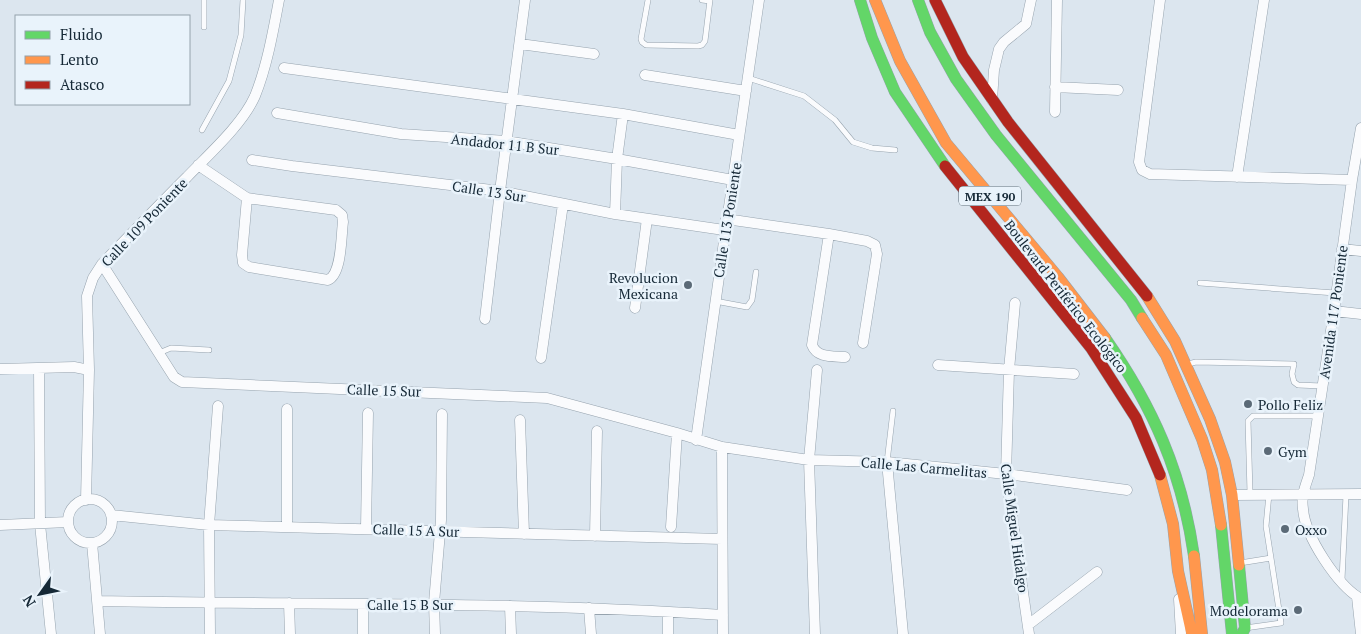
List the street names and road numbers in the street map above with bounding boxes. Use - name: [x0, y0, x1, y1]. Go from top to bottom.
- street label: Andador 11 B Sur: [450, 129, 560, 159]
- street label: Calle 113 Poniente: [709, 161, 745, 279]
- street label: Calle 109 Poniente: [97, 173, 191, 271]
- street label: Calle 13 Sur: [451, 176, 528, 206]
- road number: MEX 190: [959, 187, 1021, 206]
- street label: Boulevard Periférico Ecológico: [1000, 216, 1132, 376]
- street label: Avenida 117 Poniente: [1314, 244, 1352, 380]
- street label: Calle 15 Sur: [347, 379, 422, 401]
- street label: Calle Las Carmelitas: [860, 452, 988, 482]
- street label: Calle Miguel Hidalgo: [997, 462, 1033, 594]
- street label: Calle 15 A Sur: [372, 519, 460, 541]
- street label: Calle 15 B Sur: [367, 595, 454, 614]

